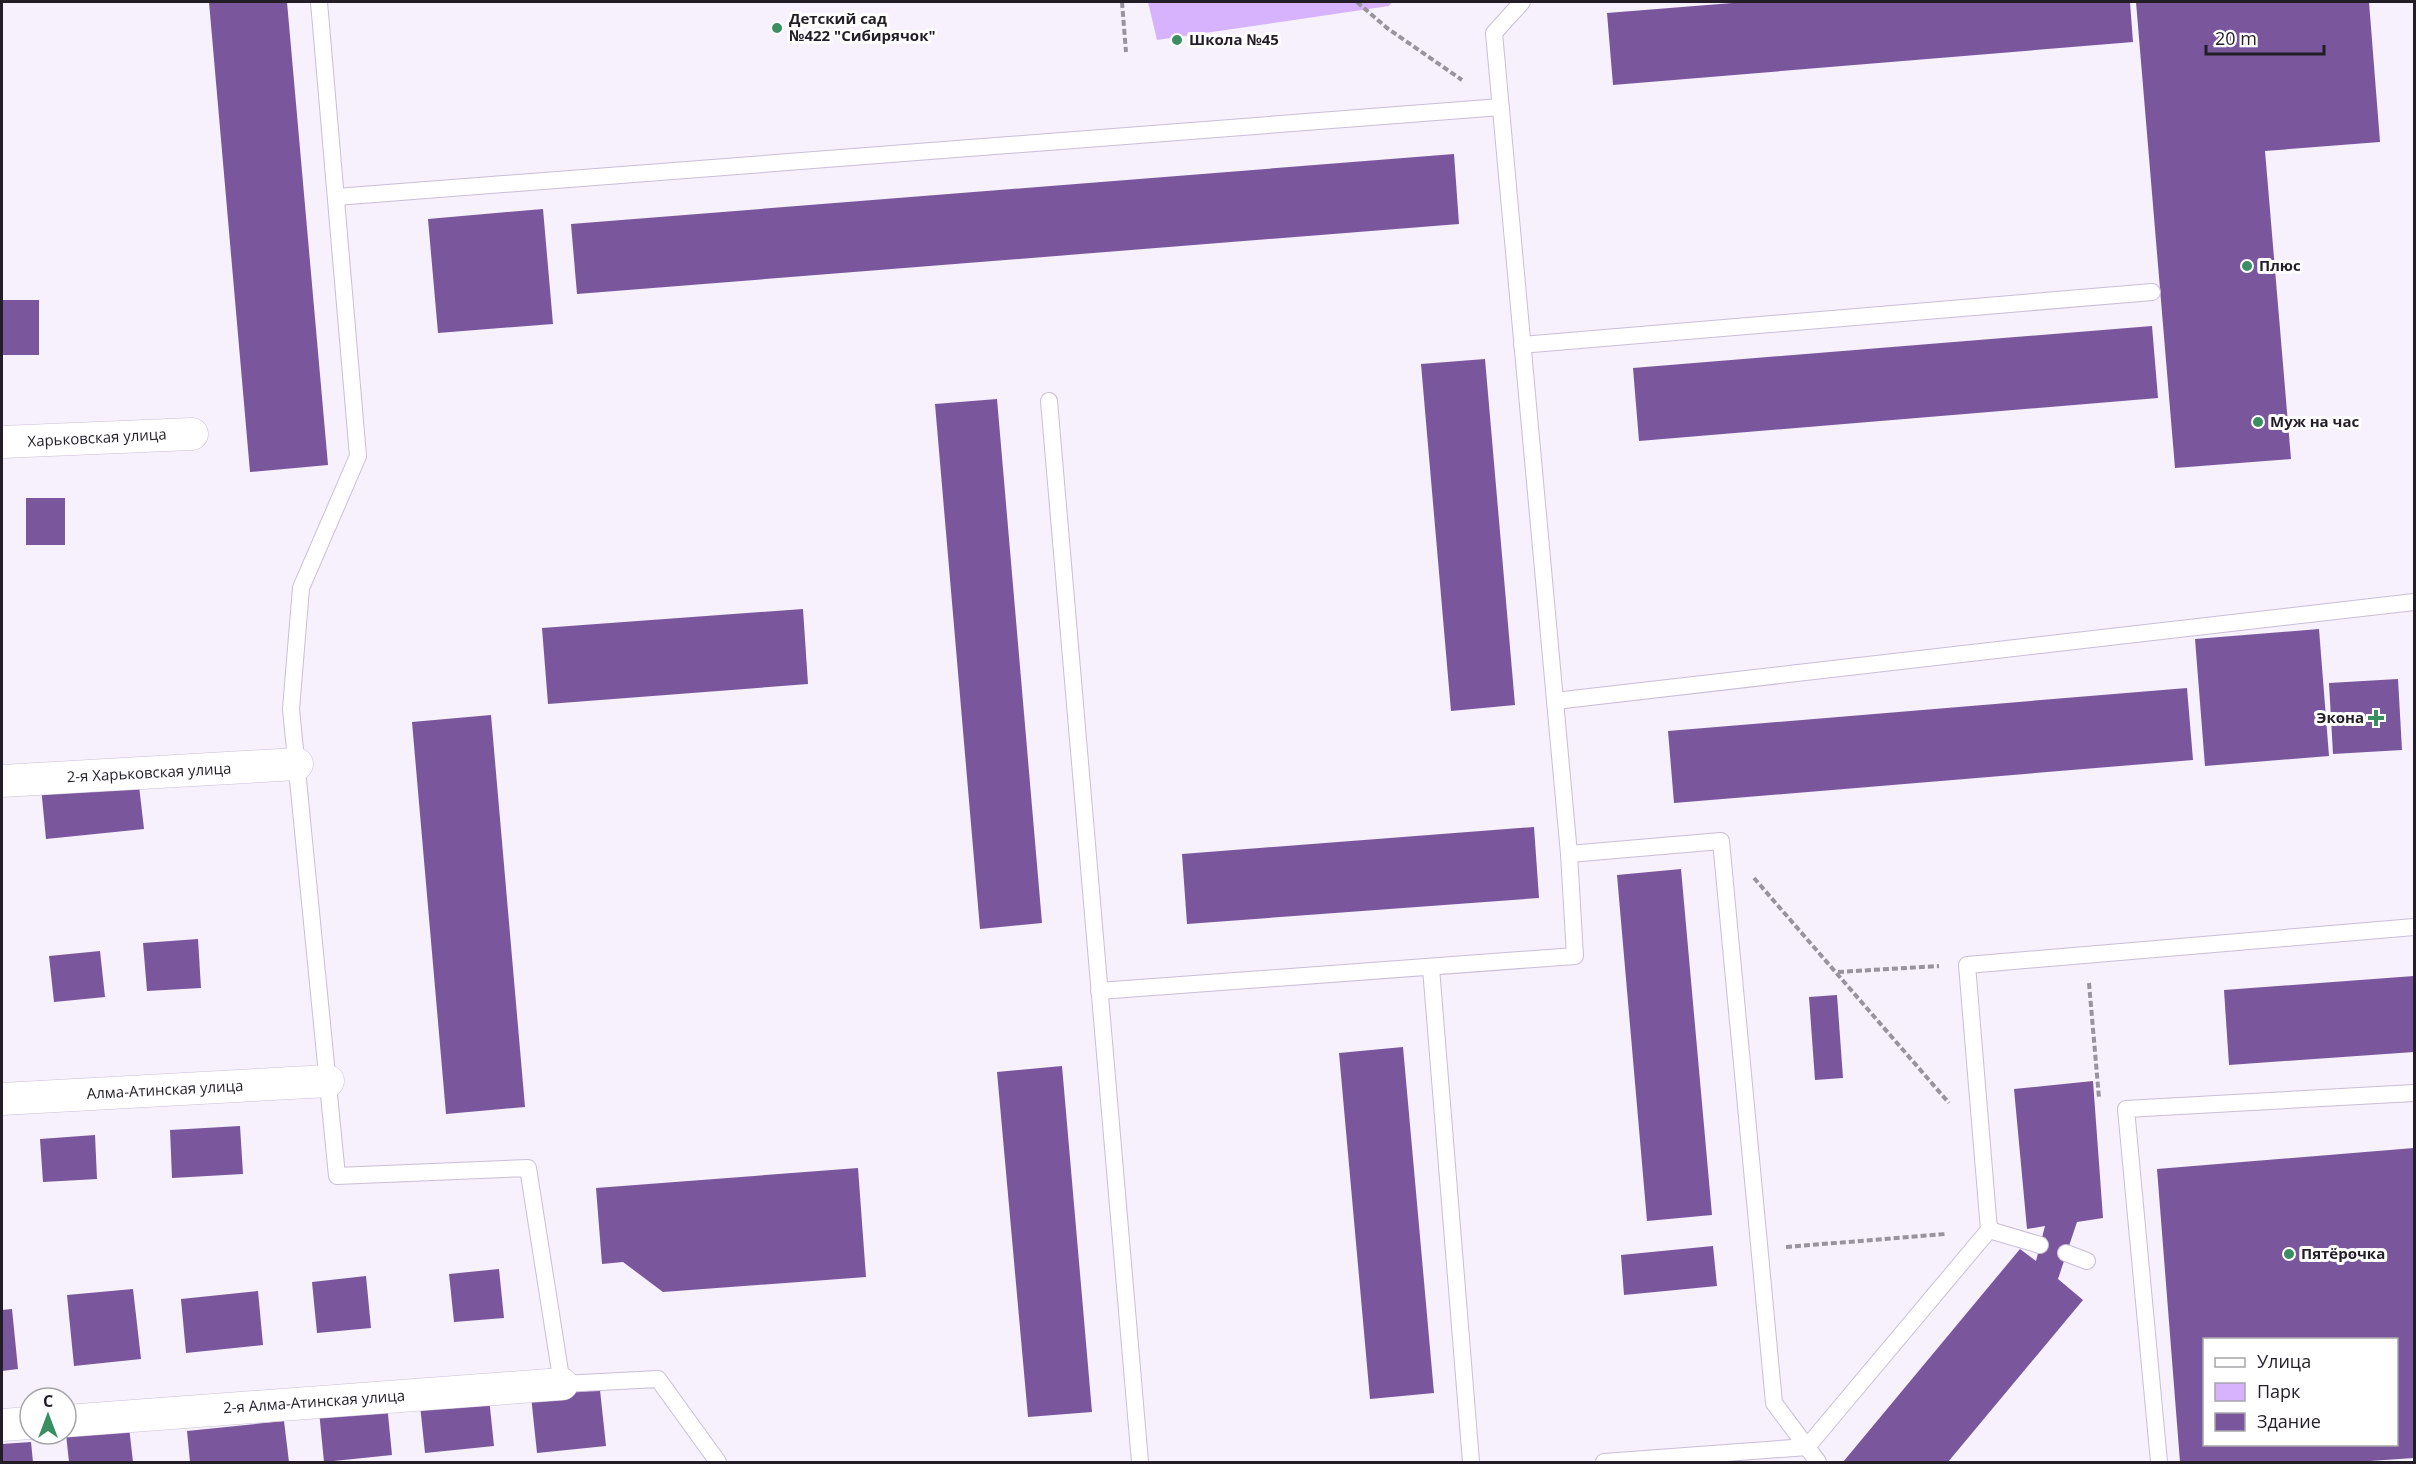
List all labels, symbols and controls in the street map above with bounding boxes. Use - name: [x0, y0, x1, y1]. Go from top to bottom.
- place label: Детский сад №422 "Сибирячок": [789, 8, 936, 45]
- scale bar: [2206, 18, 2324, 56]
- marker: Детский сад №422 "Сибирячок": [770, 21, 784, 35]
- text: 20 m: [2215, 26, 2257, 50]
- place label: Школа №45: [1189, 29, 1279, 49]
- marker: Школа №45: [1170, 33, 1184, 47]
- place label: Плюс: [2259, 255, 2301, 275]
- marker: Плюс: [2240, 259, 2254, 273]
- place label: Муж на час: [2270, 411, 2359, 431]
- marker: Муж на час: [2251, 415, 2265, 429]
- street label: Харьковская улица: [27, 423, 167, 451]
- place label: Экона: [2316, 707, 2364, 727]
- marker: Экона: [2369, 711, 2383, 725]
- street label: 2-я Харьковская улица: [66, 758, 232, 786]
- street label: Алма-Атинская улица: [86, 1075, 244, 1103]
- place label: Пятёрочка: [2301, 1243, 2385, 1263]
- marker: Пятёрочка: [2282, 1247, 2296, 1261]
- legend: [2203, 1338, 2398, 1446]
- text: Улица: [2257, 1349, 2311, 1373]
- text: Парк: [2257, 1379, 2301, 1403]
- street label: 2-я Алма-Атинская улица: [222, 1385, 406, 1417]
- north arrow: [18, 1386, 78, 1446]
- text: С: [43, 1390, 53, 1412]
- text: Здание: [2257, 1409, 2321, 1433]

